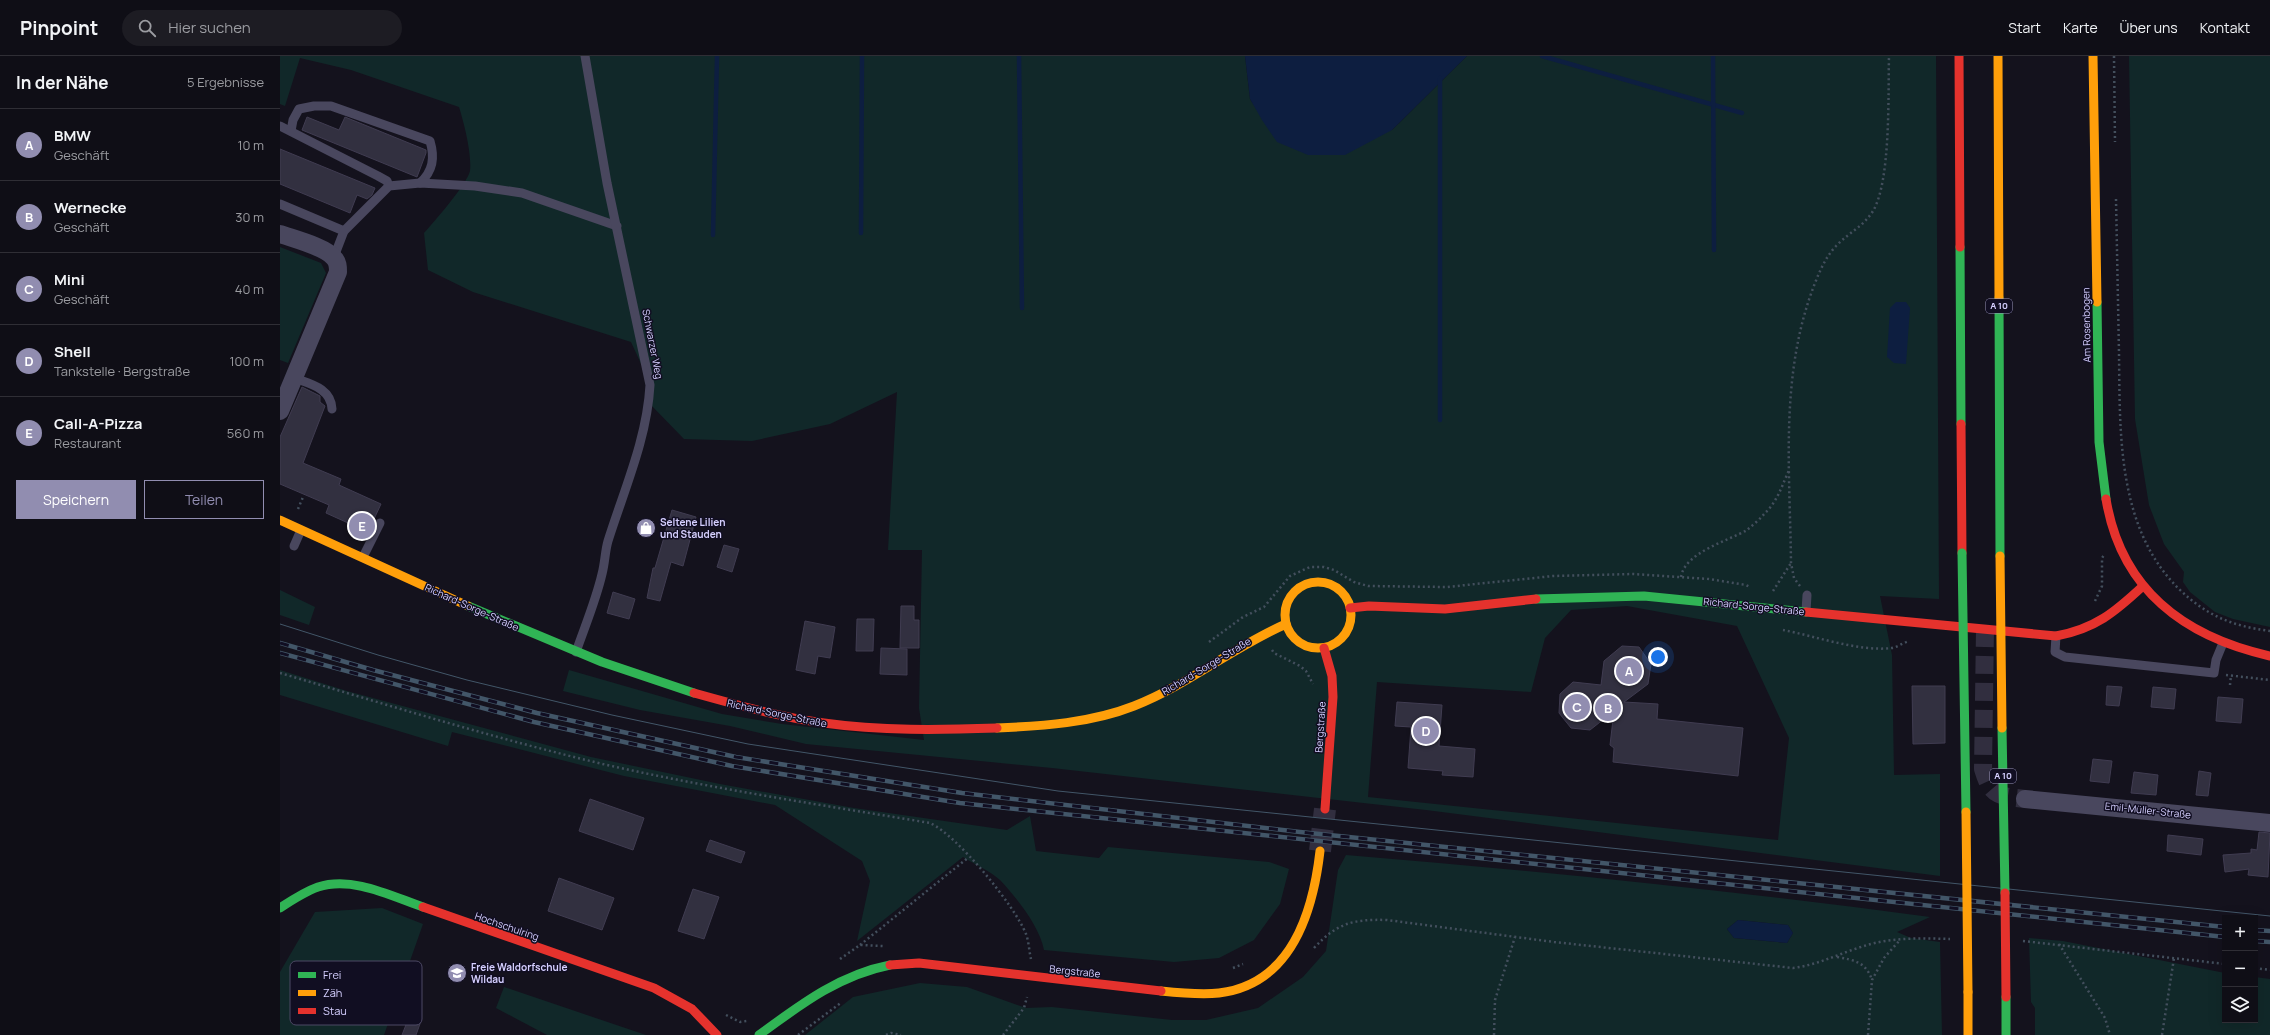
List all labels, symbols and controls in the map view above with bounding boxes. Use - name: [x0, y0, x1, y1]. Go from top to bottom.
- search box: [122, 10, 402, 46]
- text: Pinpoint: [20, 15, 98, 41]
- icon: search: [136, 17, 158, 39]
- text: Hier suchen: [168, 17, 251, 38]
- text: Start: [2008, 18, 2041, 37]
- text: Karte: [2063, 18, 2098, 37]
- text: Über uns: [2120, 18, 2178, 37]
- text: Kontakt: [2200, 18, 2250, 37]
- text: In der Nähe: [16, 71, 109, 94]
- text: 5 Ergebnisse: [187, 73, 264, 91]
- text: BMW: [54, 125, 91, 146]
- text: A: [25, 136, 33, 154]
- text: 10 m: [237, 136, 264, 154]
- text: Geschäft: [54, 146, 110, 164]
- text: Wernecke: [54, 197, 127, 218]
- text: B: [25, 208, 33, 226]
- text: 30 m: [235, 208, 264, 226]
- text: Geschäft: [54, 218, 110, 236]
- text: Mini: [54, 269, 85, 290]
- text: C: [24, 280, 34, 298]
- text: 40 m: [235, 280, 264, 298]
- street label: Am Rosenbogen: [2078, 287, 2094, 363]
- text: Geschäft: [54, 290, 110, 308]
- road number: A 10: [1986, 299, 2012, 313]
- street label: Schwarzer Weg: [639, 308, 667, 380]
- text: Shell: [54, 341, 91, 362]
- text: D: [24, 352, 34, 370]
- text: 100 m: [229, 352, 264, 370]
- text: Tankstelle · Bergstraße: [54, 362, 190, 380]
- text: Call-A-Pizza: [54, 413, 142, 434]
- text: E: [25, 424, 33, 442]
- text: 560 m: [227, 424, 264, 442]
- text: Restaurant: [54, 434, 121, 452]
- button: Speichern: [16, 480, 136, 519]
- button: Teilen: [144, 480, 264, 519]
- pin: E: [349, 511, 375, 541]
- place label: Seltene Lilien und Stauden: [660, 515, 725, 541]
- shop icon: Seltene Lilien und Stauden: [635, 517, 657, 539]
- street label: Richard-Sorge-Straße: [423, 580, 521, 634]
- street label: Richard-Sorge-Straße: [1703, 594, 1805, 618]
- street label: Richard-Sorge-Straße: [1159, 634, 1253, 698]
- your location: [1648, 647, 1668, 667]
- pin: A: [1616, 656, 1642, 686]
- pin: C: [1564, 692, 1590, 722]
- pin: B: [1595, 693, 1621, 723]
- street label: Richard-Sorge-Straße: [726, 696, 828, 730]
- street label: Bergstraße: [1311, 701, 1329, 753]
- pin: D: [1413, 716, 1439, 746]
- road number: A 10: [1990, 769, 2016, 783]
- street label: Emil-Müller-Straße: [2104, 799, 2192, 822]
- street label: Hochschulring: [473, 908, 541, 944]
- map controls: [2222, 915, 2258, 1023]
- button: +: [2222, 915, 2258, 951]
- button: −: [2222, 951, 2258, 987]
- place label: Freie Waldorfschule Wildau: [471, 960, 567, 986]
- legend: [290, 961, 422, 1025]
- street label: Bergstraße: [1049, 961, 1101, 981]
- school or university icon: Freie Waldorfschule Wildau: [446, 962, 468, 984]
- text: Frei: [323, 967, 341, 982]
- text: Zäh: [323, 985, 342, 1000]
- button: layers: [2222, 987, 2258, 1023]
- text: Stau: [323, 1003, 347, 1018]

